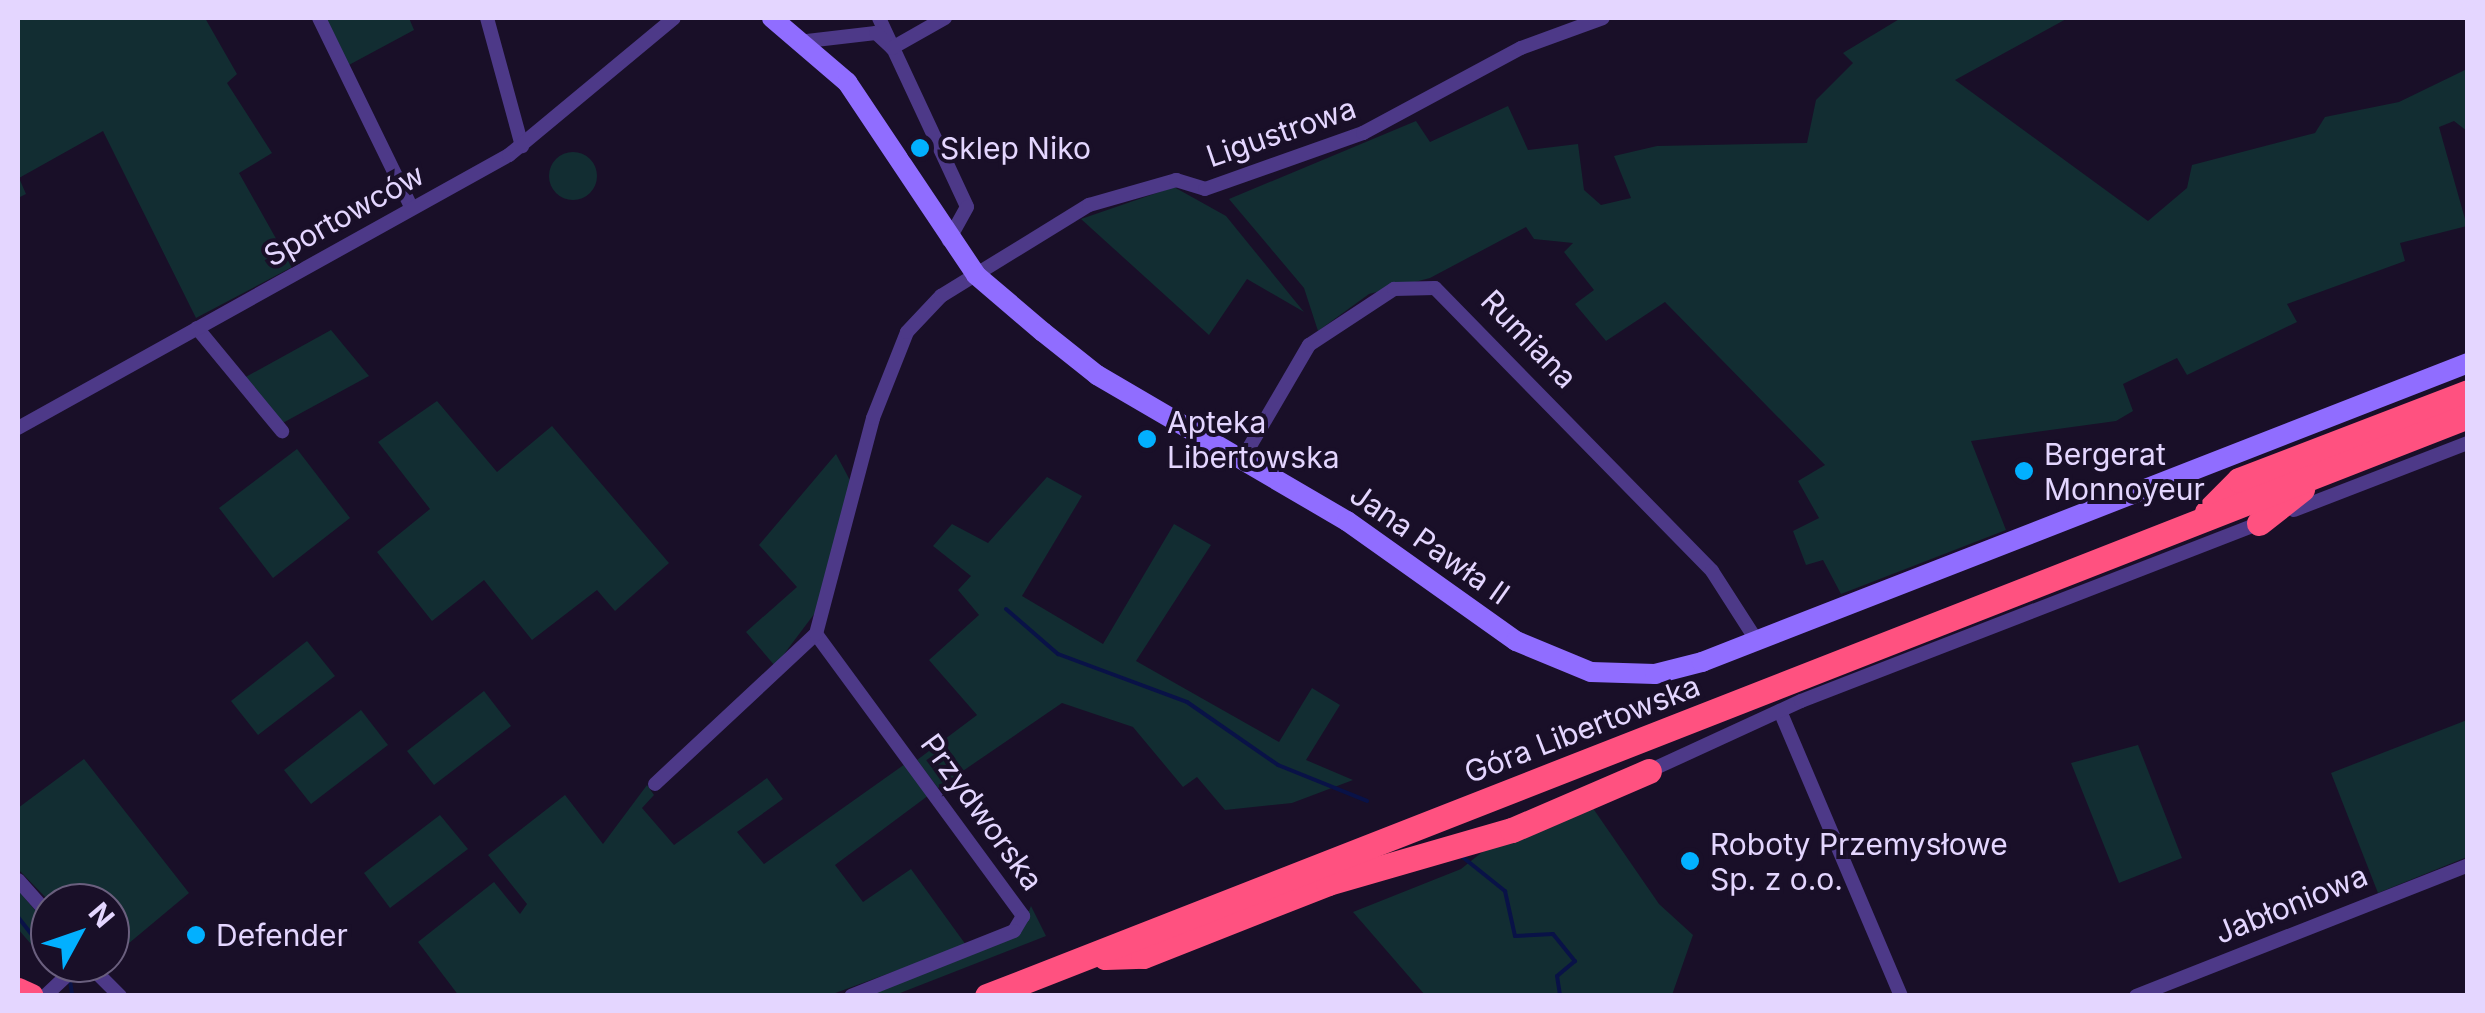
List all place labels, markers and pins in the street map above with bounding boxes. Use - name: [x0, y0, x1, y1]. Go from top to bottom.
- place label: Sklep Niko: [940, 130, 1091, 166]
- marker: Sklep Niko: [909, 137, 931, 159]
- place label: Apteka Libertowska: [1167, 404, 1340, 474]
- marker: Apteka Libertowska: [1136, 428, 1158, 450]
- place label: Bergerat Monnoyeur: [2044, 436, 2205, 506]
- marker: Bergerat Monnoyeur: [2013, 460, 2035, 482]
- place label: Roboty Przemysłowe Sp. z o.o.: [1710, 826, 2008, 896]
- marker: Roboty Przemysłowe Sp. z o.o.: [1679, 850, 1701, 872]
- place label: Defender: [216, 917, 348, 953]
- marker: Defender: [185, 924, 207, 946]

